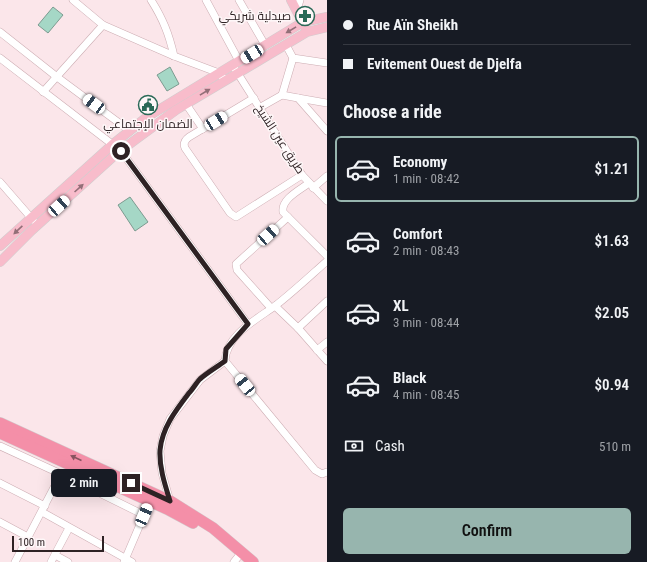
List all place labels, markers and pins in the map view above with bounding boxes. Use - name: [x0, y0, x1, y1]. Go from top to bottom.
- pharmacy icon: صيدلية شريكي: [294, 5, 316, 27]
- place label: صيدلية شريكي: [219, 9, 291, 26]
- public building icon: الضمان الإجتماعي: [137, 94, 159, 116]
- place label: الضمان الإجتماعي: [103, 117, 193, 134]

